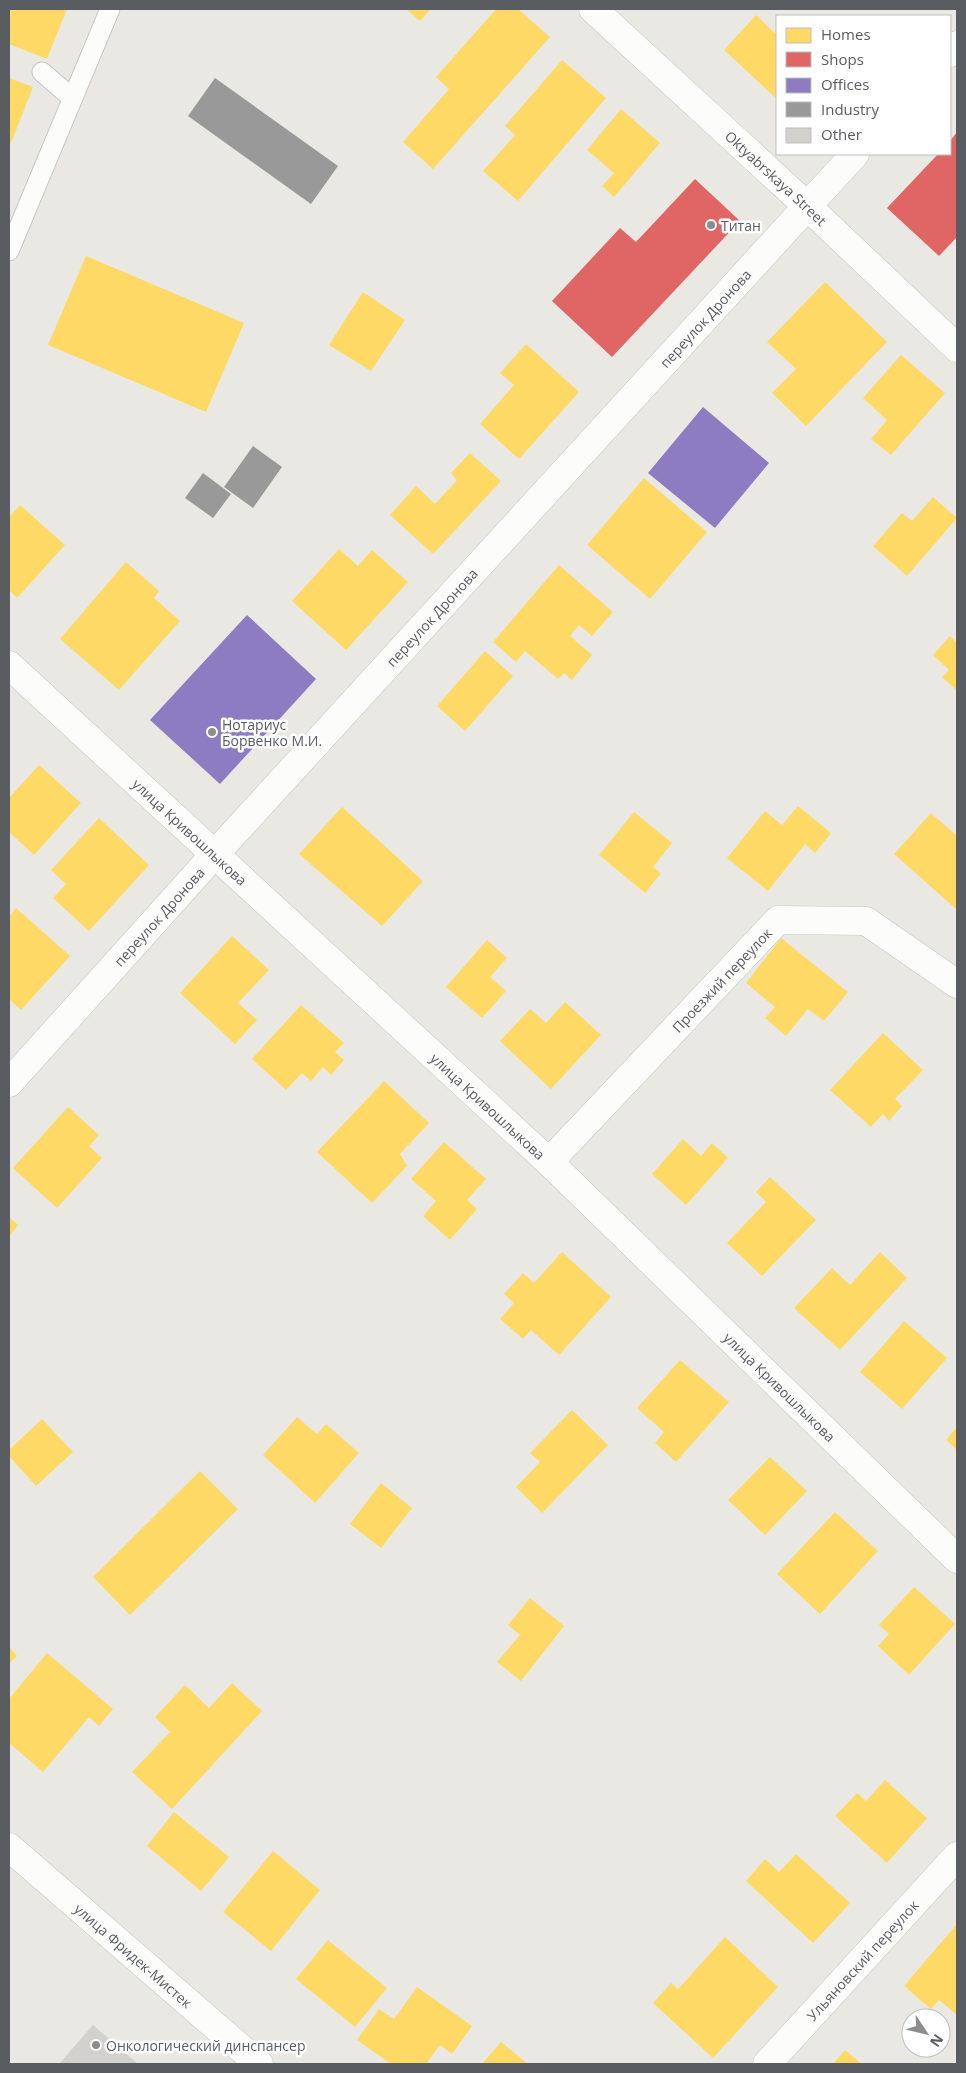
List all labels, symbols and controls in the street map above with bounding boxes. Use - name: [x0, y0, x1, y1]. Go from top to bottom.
- legend: [776, 15, 951, 155]
- text: Homes: [821, 24, 871, 44]
- text: Shops: [821, 49, 864, 69]
- text: Offices: [821, 74, 869, 94]
- text: Industry: [821, 99, 879, 119]
- text: Other: [821, 124, 862, 144]
- street label: Oktyabrskaya Street: [721, 126, 831, 229]
- place label: Титан: [721, 216, 761, 235]
- marker: Титан: [705, 219, 717, 231]
- street label: переулок Дронова: [655, 265, 755, 371]
- street label: переулок Дронова: [382, 564, 481, 670]
- place label: Нотариус Борвенко М.И.: [222, 715, 322, 750]
- marker: Нотариус Борвенко М.И.: [206, 726, 218, 738]
- street label: улица Кривошлыкова: [129, 774, 251, 889]
- street label: переулок Дронова: [109, 863, 208, 970]
- street label: Проезжий переулок: [667, 923, 776, 1036]
- street label: улица Кривошлыкова: [427, 1048, 549, 1163]
- street label: улица Кривошлыкова: [720, 1328, 840, 1446]
- street label: Ульяновский переулок: [802, 1895, 923, 2024]
- street label: улица Фридек-Мистек: [71, 1899, 197, 2012]
- north arrow: [901, 2008, 951, 2058]
- text: N: [926, 2031, 948, 2051]
- place label: Онкологический динспансер: [106, 2036, 305, 2055]
- marker: Онкологический динспансер: [90, 2039, 102, 2051]

